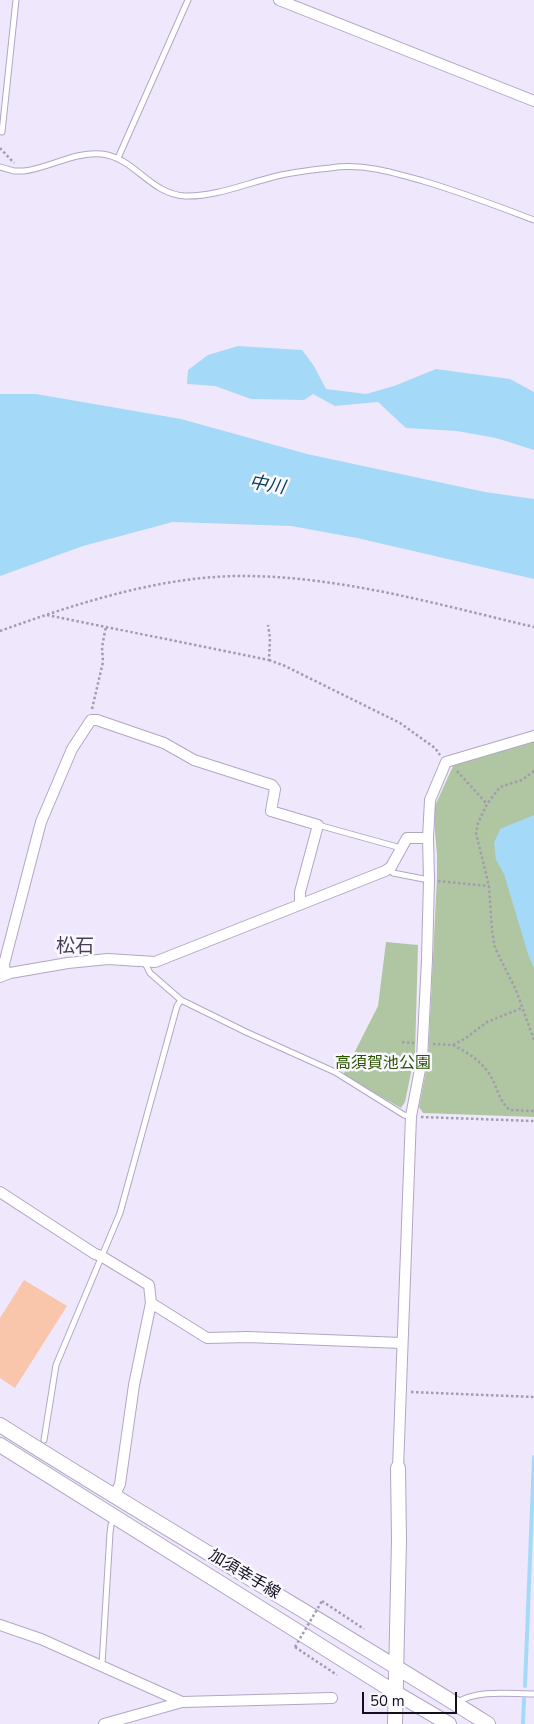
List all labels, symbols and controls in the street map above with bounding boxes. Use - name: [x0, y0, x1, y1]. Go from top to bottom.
- water label: 中川: [247, 472, 287, 500]
- district label: 松石: [56, 936, 94, 958]
- park label: 高須賀池公園: [335, 1054, 431, 1074]
- street label: 加須幸手線: [205, 1546, 283, 1604]
- scale bar: [364, 1682, 459, 1714]
- text: 50 m: [370, 1691, 405, 1711]

